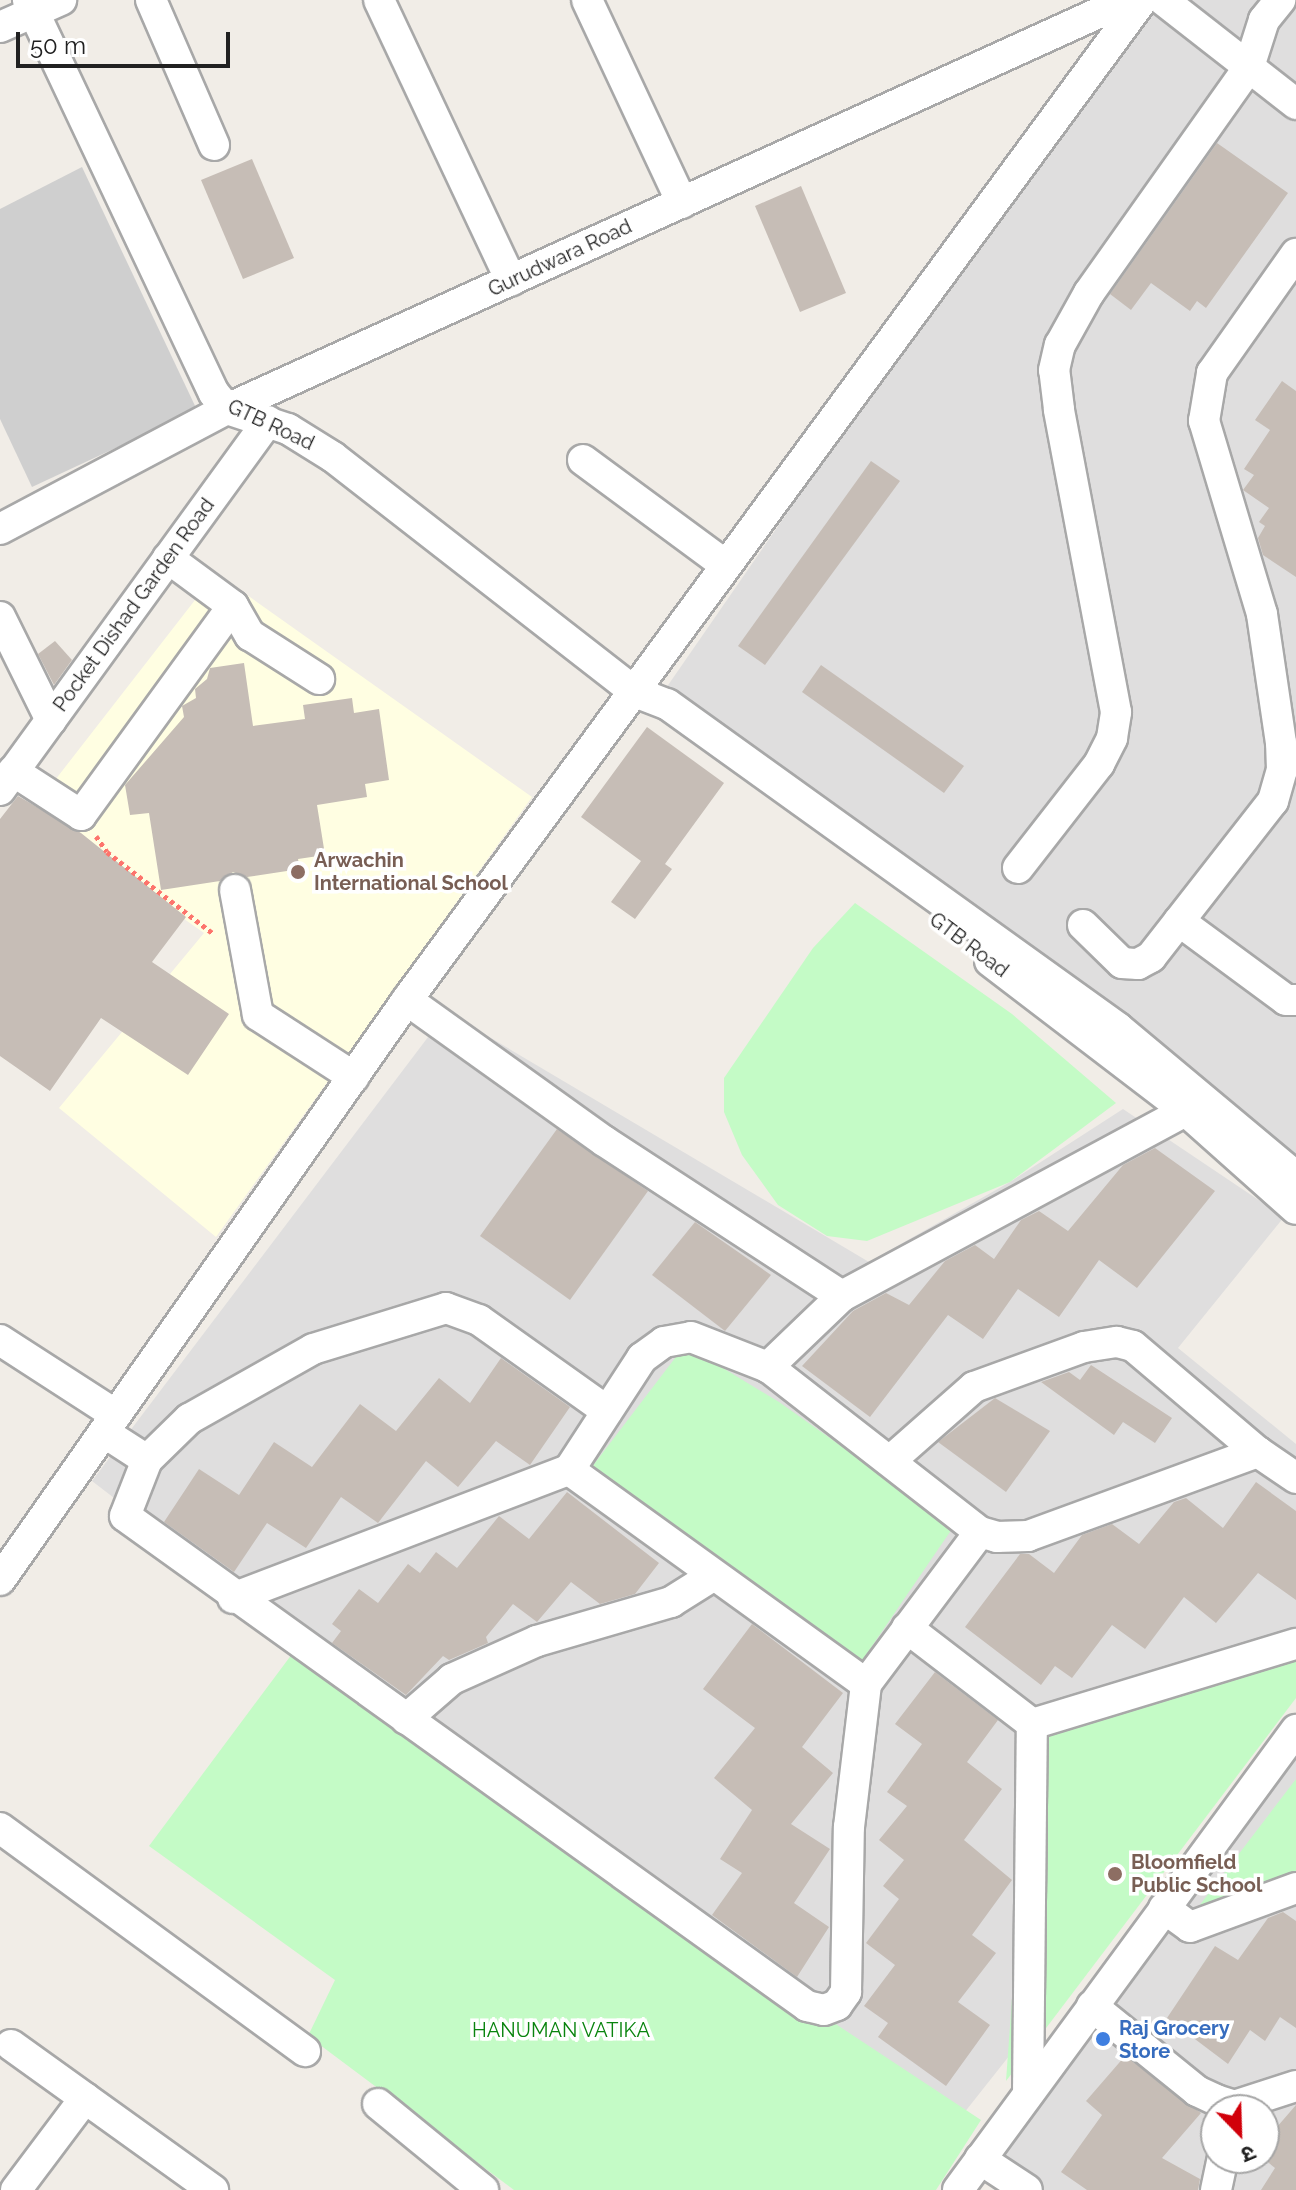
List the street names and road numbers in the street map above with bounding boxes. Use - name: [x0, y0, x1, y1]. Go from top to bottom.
- street label: Gurudwara Road: [485, 214, 635, 302]
- street label: GTB Road: [224, 395, 318, 455]
- street label: Pocket Dishad Garden Road: [48, 494, 220, 716]
- street label: GTB Road: [925, 908, 1013, 982]

